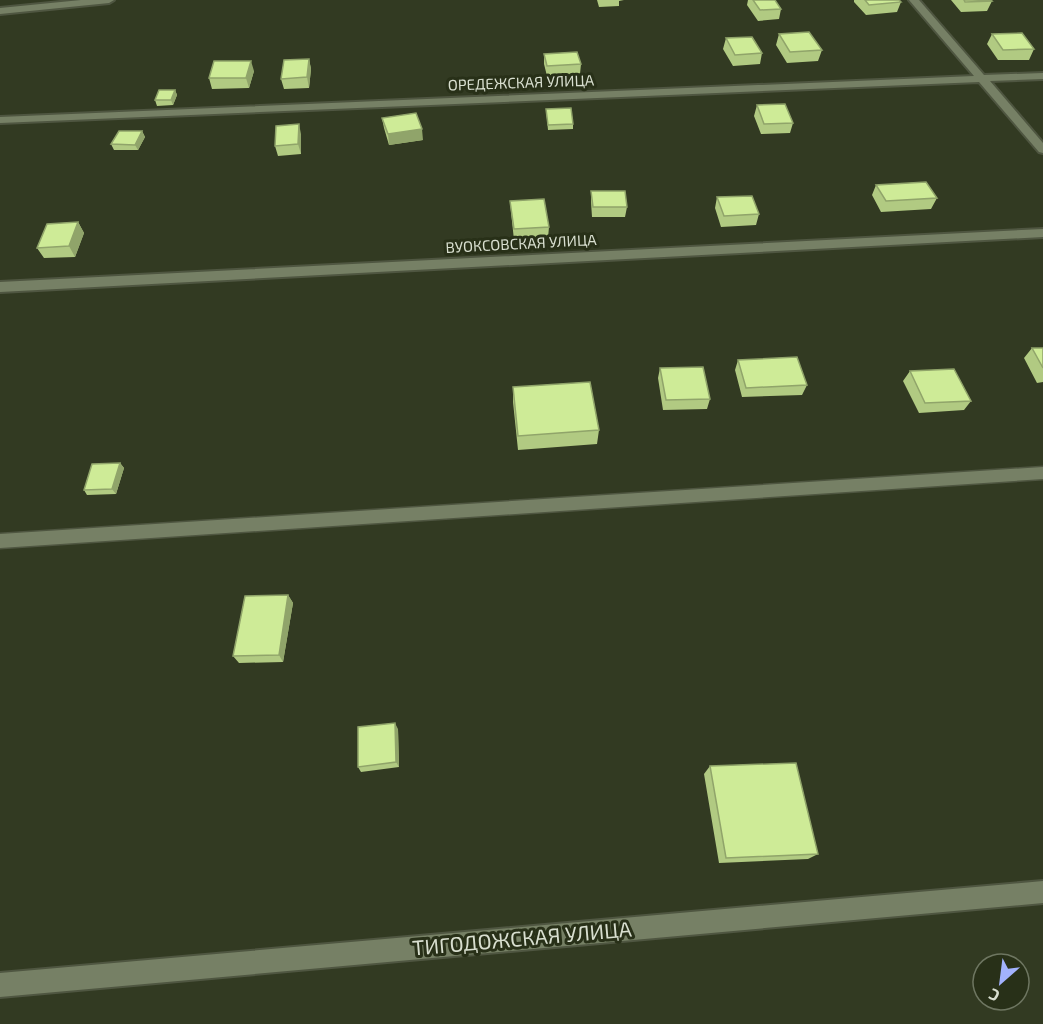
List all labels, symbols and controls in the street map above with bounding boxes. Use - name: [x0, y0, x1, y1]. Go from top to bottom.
- street label: ОРЕДЕЖСКАЯ УЛИЦА: [447, 70, 595, 94]
- street label: ВУОКСОВСКАЯ УЛИЦА: [445, 230, 598, 256]
- street label: ТИГОДОЖСКАЯ УЛИЦА: [411, 915, 633, 960]
- north arrow: [971, 952, 1031, 1012]
- text: С: [985, 985, 1002, 1006]

